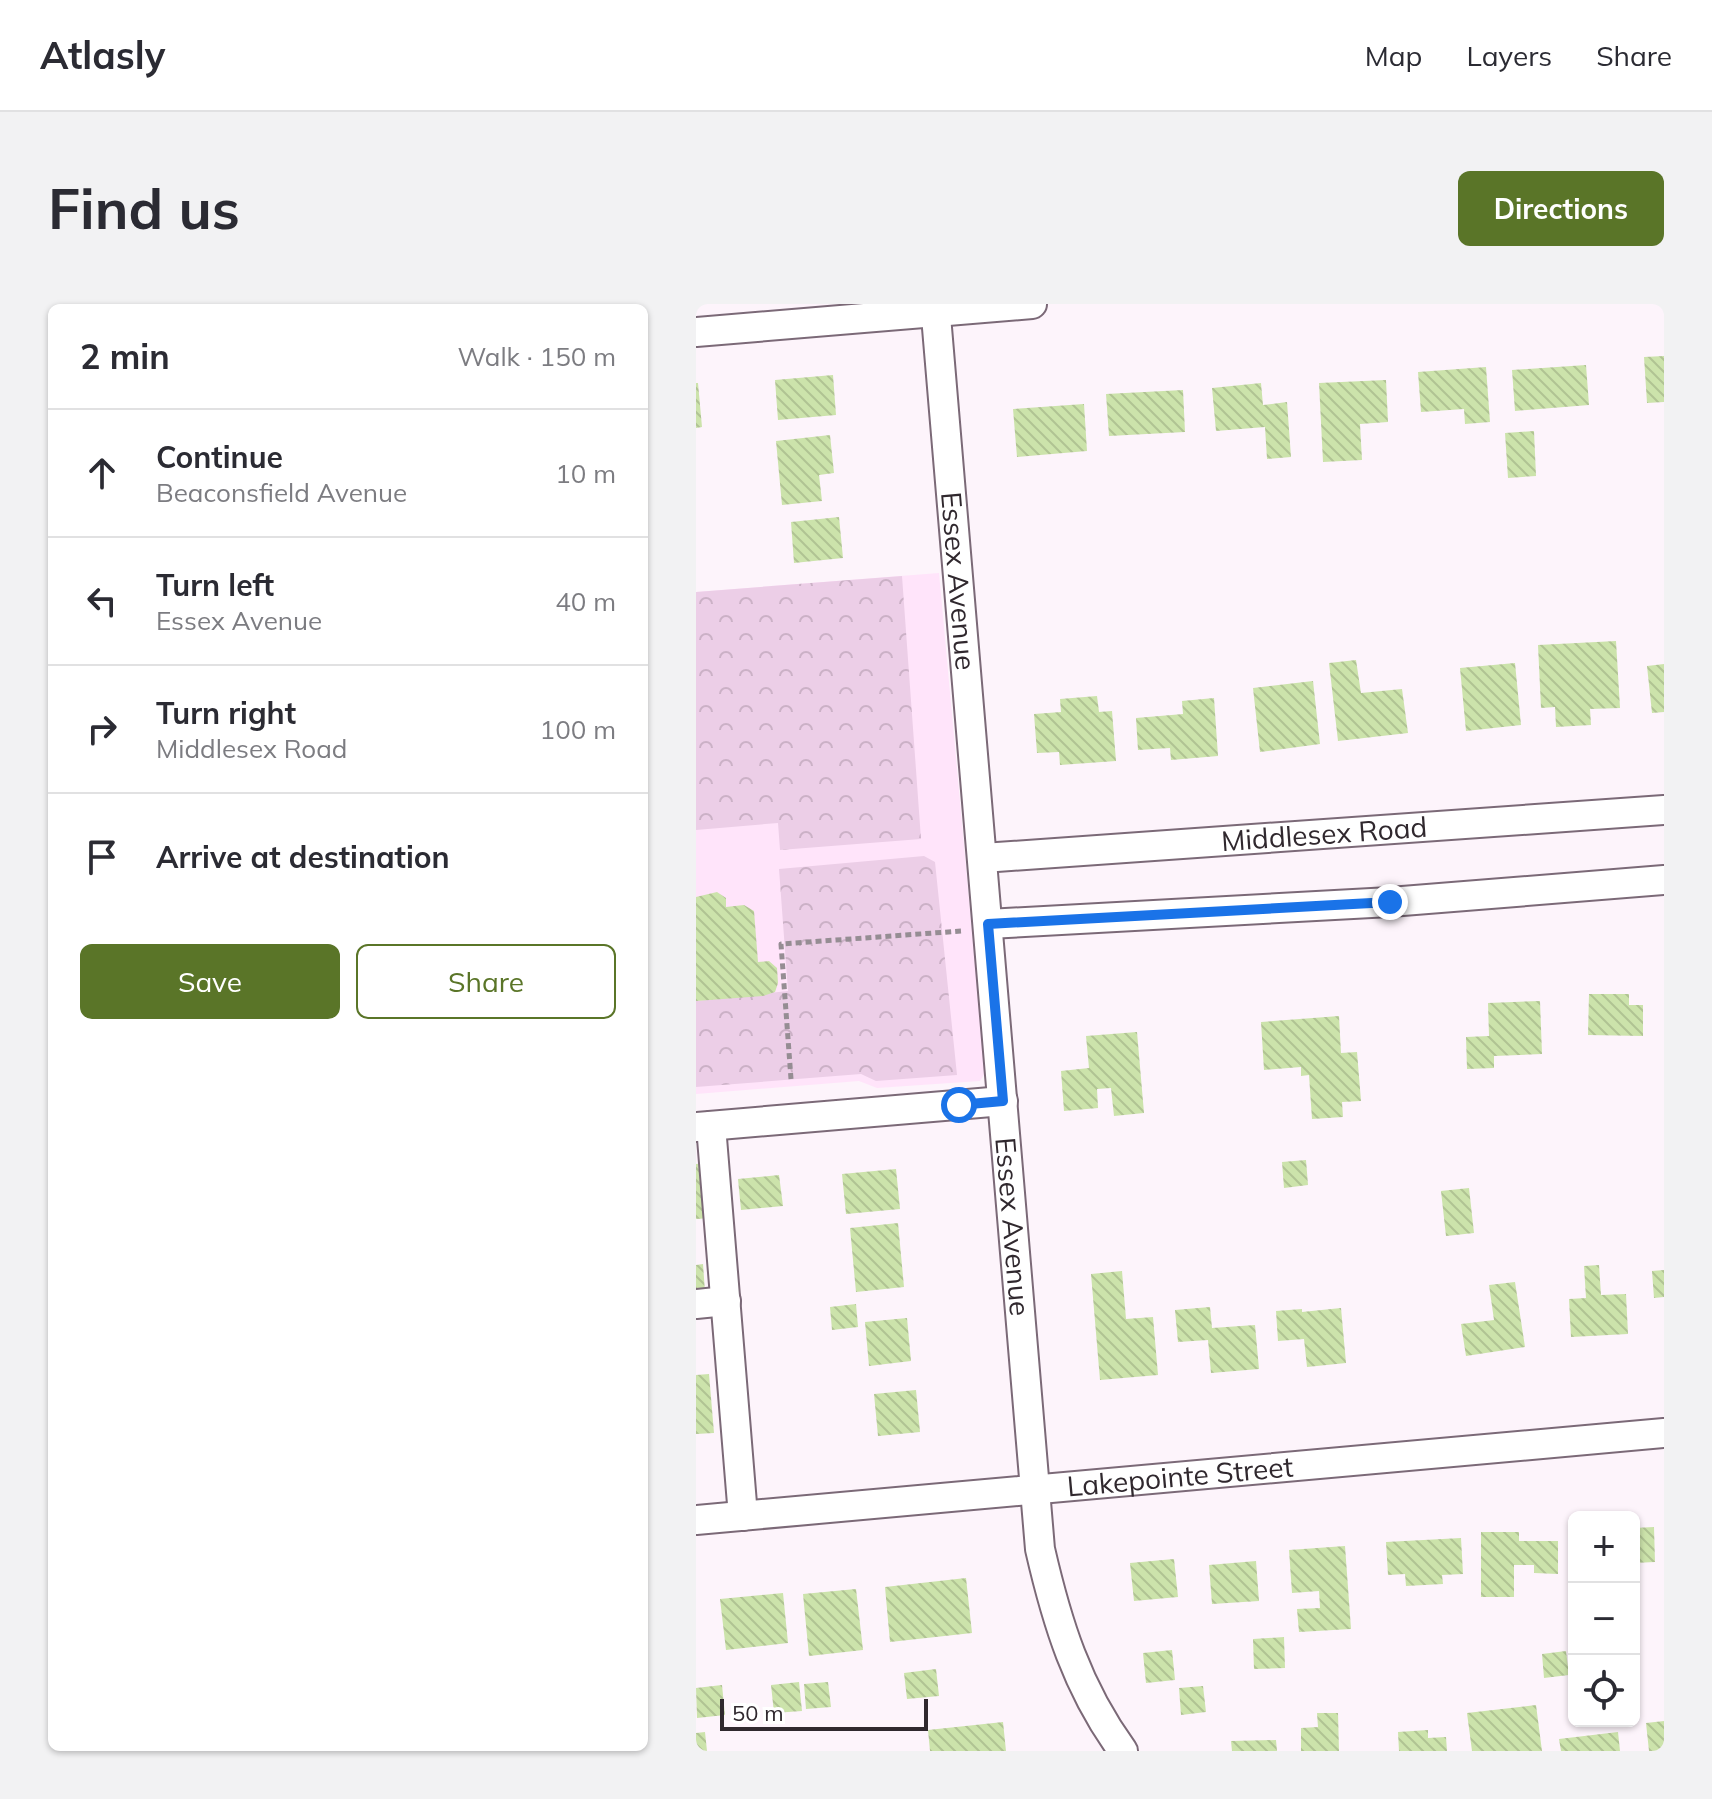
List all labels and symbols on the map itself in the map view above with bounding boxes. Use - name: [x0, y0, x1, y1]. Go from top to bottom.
- street label: Essex Avenue: [934, 490, 984, 672]
- street label: Middlesex Road: [1220, 809, 1428, 858]
- route end: [1372, 884, 1408, 920]
- route start: [941, 1087, 977, 1123]
- street label: Essex Avenue: [988, 1136, 1038, 1317]
- street label: Lakepointe Street: [1065, 1448, 1295, 1504]
- scale bar: [720, 1695, 928, 1731]

